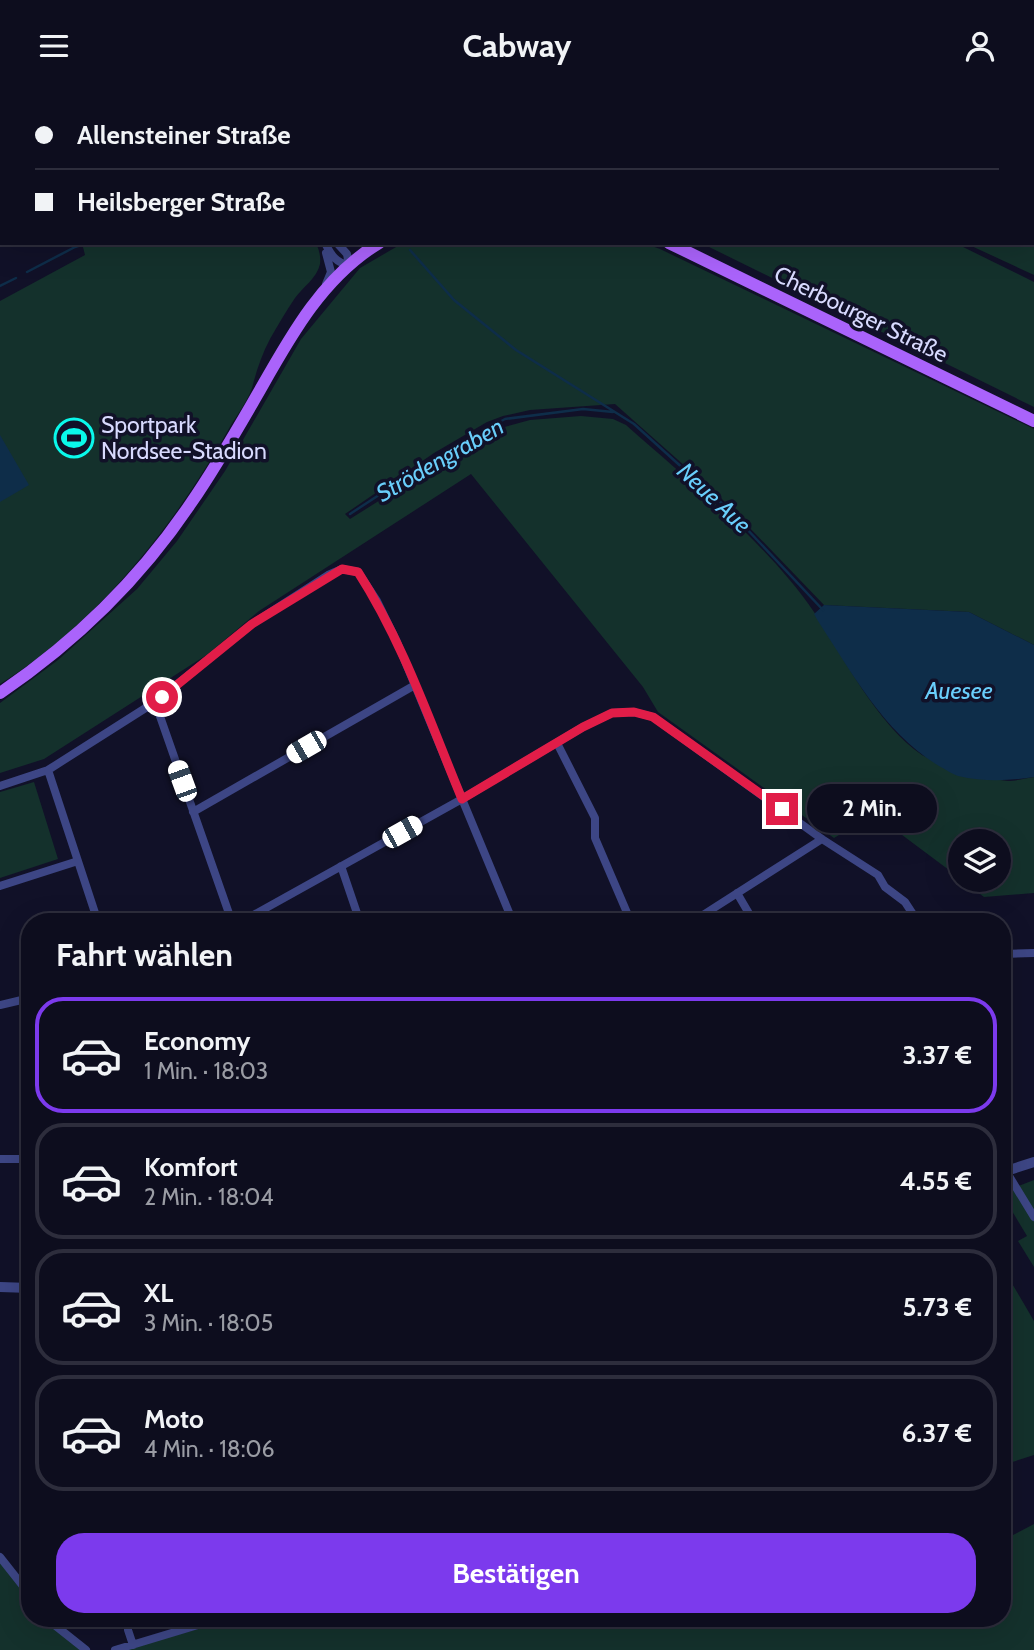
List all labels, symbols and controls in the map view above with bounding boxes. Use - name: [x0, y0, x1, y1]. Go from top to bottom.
- text: Cabway: [462, 26, 572, 65]
- icon: menu: [35, 27, 73, 65]
- icon: person: [961, 27, 999, 65]
- text: Allensteiner Straße: [77, 119, 291, 151]
- text: Heilsberger Straße: [77, 186, 285, 218]
- street label: Cherbourger Straße: [770, 260, 953, 368]
- place label: Sportpark Nordsee-Stadion: [101, 411, 267, 465]
- water label: Strödengraben: [371, 411, 509, 508]
- sports icon: Sportpark Nordsee-Stadion: [53, 417, 95, 459]
- water label: Neue Aue: [671, 456, 757, 539]
- water label: Auesee: [924, 676, 993, 705]
- route start: [146, 681, 178, 713]
- car: [283, 727, 330, 767]
- car: [165, 758, 200, 804]
- callout: 2 Min.: [806, 785, 936, 833]
- route end: [766, 793, 798, 825]
- text: 2 Min.: [842, 794, 902, 822]
- car: [379, 813, 426, 851]
- map controls: [948, 829, 1011, 892]
- button: layers: [948, 829, 1011, 892]
- text: Fahrt wählen: [56, 935, 233, 974]
- icon: car: [60, 1024, 123, 1087]
- text: Economy: [144, 1025, 250, 1057]
- text: 3.37 €: [902, 1039, 972, 1071]
- text: 1 Min. · 18:03: [144, 1057, 268, 1085]
- icon: car: [60, 1150, 123, 1213]
- text: Komfort: [144, 1151, 238, 1183]
- text: 4.55 €: [900, 1165, 972, 1197]
- text: 2 Min. · 18:04: [144, 1183, 274, 1211]
- icon: car: [60, 1276, 123, 1339]
- text: XL: [144, 1277, 173, 1309]
- text: 5.73 €: [902, 1291, 972, 1323]
- text: 3 Min. · 18:05: [144, 1309, 273, 1337]
- icon: car: [60, 1402, 123, 1465]
- text: Moto: [144, 1403, 204, 1435]
- text: 6.37 €: [902, 1417, 972, 1449]
- text: 4 Min. · 18:06: [144, 1435, 275, 1463]
- button: Bestätigen: [56, 1533, 976, 1613]

